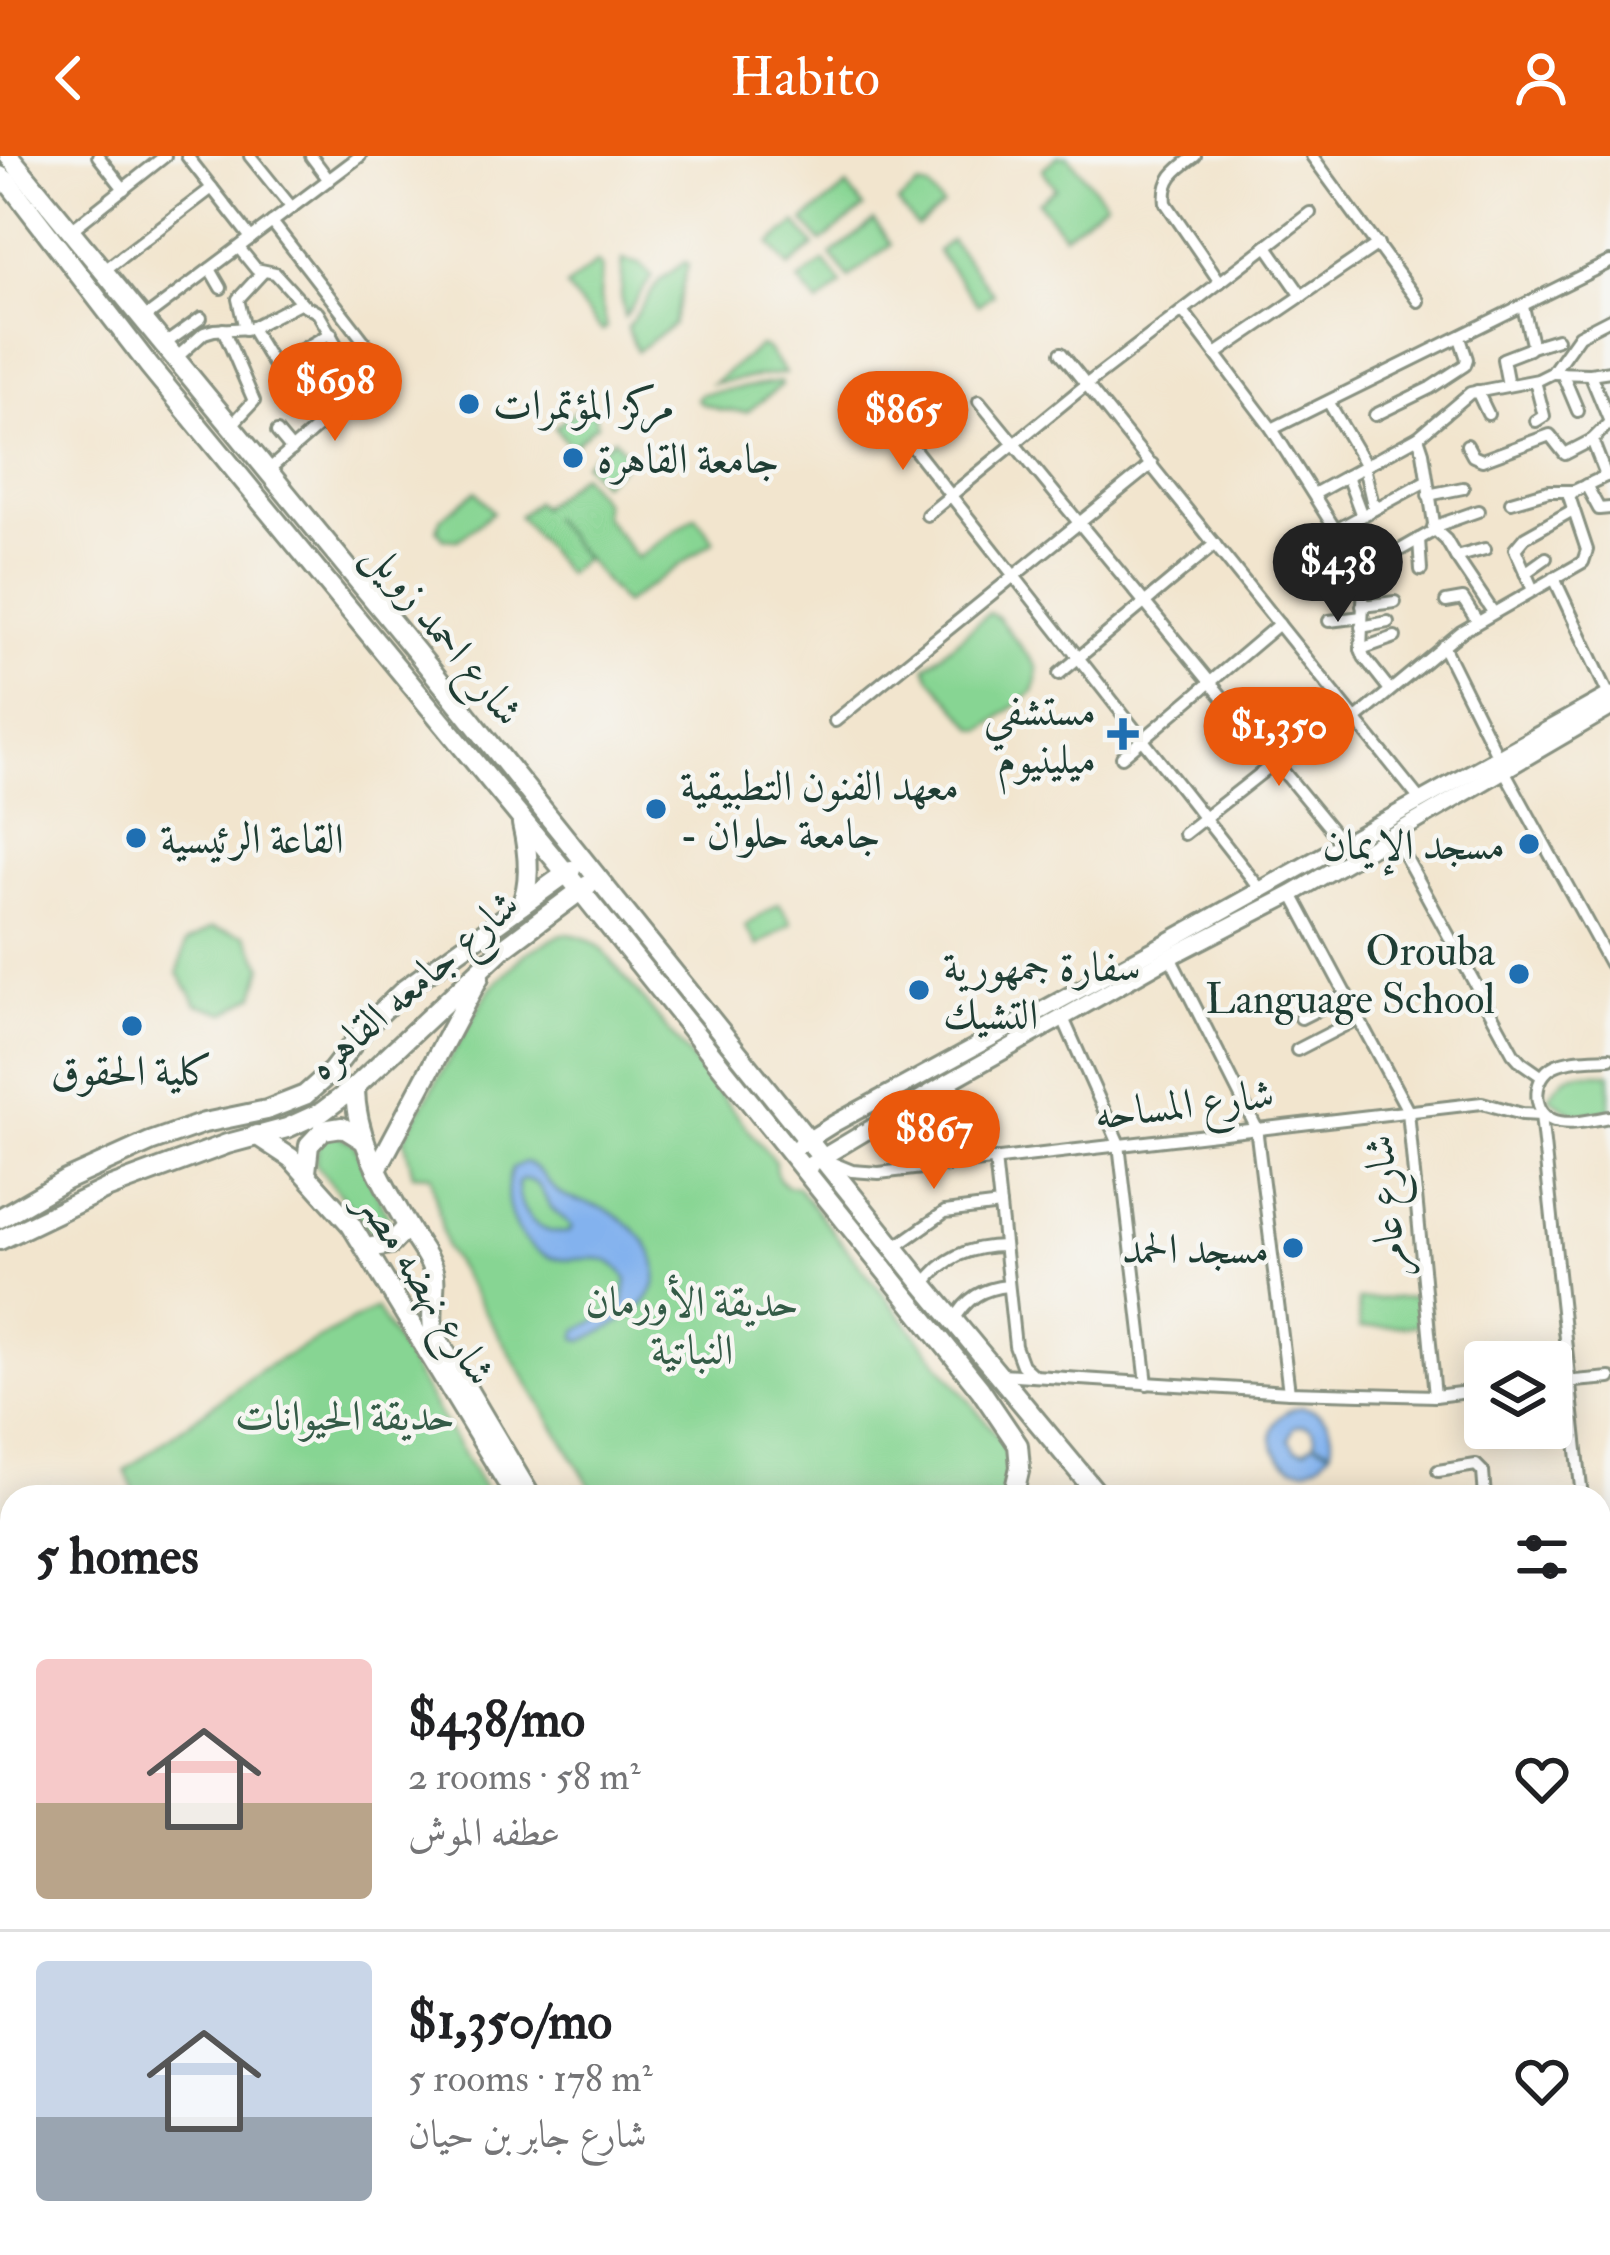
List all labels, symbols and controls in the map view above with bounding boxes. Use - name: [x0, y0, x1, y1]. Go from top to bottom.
- text: Habito: [730, 44, 880, 112]
- icon: back: [36, 45, 102, 111]
- icon: person: [1508, 45, 1574, 111]
- pin: $698: [264, 342, 406, 444]
- text: $698: [295, 356, 375, 405]
- pin: $865: [832, 371, 974, 473]
- place label: مركز المؤتمرات: [493, 380, 675, 434]
- text: $865: [864, 385, 942, 434]
- marker: مركز المؤتمرات: [456, 391, 482, 417]
- place label: جامعة القاهرة: [597, 434, 779, 486]
- marker: جامعة القاهرة: [560, 445, 586, 471]
- pin: $438: [1267, 523, 1409, 625]
- street label: شارع احمد زويل: [347, 530, 534, 742]
- text: $438: [1300, 537, 1376, 586]
- place label: مستشفي ميلينيوم: [984, 686, 1096, 795]
- pin: $1,350: [1181, 687, 1377, 789]
- text: $1,350: [1230, 701, 1328, 750]
- marker: مستشفي ميلينيوم: [1107, 718, 1139, 750]
- place label: معهد الفنون التطبيقية - جامعة حلوان: [680, 761, 959, 861]
- marker: معهد الفنون التطبيقية - جامعة حلوان: [643, 796, 669, 822]
- place label: القاعة الرئيسية: [160, 814, 344, 866]
- place label: مسجد الإيمان: [1322, 820, 1505, 876]
- marker: القاعة الرئيسية: [123, 825, 149, 851]
- marker: مسجد الإيمان: [1516, 831, 1542, 857]
- street label: شارع جامعه القاهره: [297, 879, 535, 1098]
- place label: Orouba Language School: [1205, 926, 1496, 1026]
- place label: سفارة جمهورية التشيك: [943, 942, 1141, 1042]
- marker: Orouba Language School: [1506, 961, 1532, 987]
- marker: سفارة جمهورية التشيك: [906, 977, 932, 1003]
- marker: كلية الحقوق: [119, 1013, 145, 1039]
- place label: كلية الحقوق: [51, 1046, 213, 1098]
- street label: شارع المساحه: [1091, 1068, 1278, 1150]
- pin: $867: [863, 1090, 1005, 1192]
- text: $867: [895, 1104, 973, 1153]
- street label: شارع عامر: [1353, 1132, 1427, 1279]
- street label: شارع نهضه مصر: [337, 1178, 507, 1399]
- place label: مسجد الحمد: [1122, 1224, 1269, 1276]
- marker: مسجد الحمد: [1280, 1235, 1306, 1261]
- park label: حديقة الأورمان النباتية: [585, 1274, 799, 1377]
- map controls: [1464, 1341, 1572, 1449]
- button: layers: [1464, 1341, 1572, 1449]
- park label: حديقة الحيوانات: [235, 1391, 455, 1443]
- icon: filters: [1509, 1524, 1575, 1590]
- text: 5 homes: [36, 1525, 199, 1589]
- text: $438/mo: [408, 1688, 585, 1752]
- icon: home: [132, 1707, 276, 1851]
- icon: heart: [1509, 1746, 1575, 1812]
- text: 2 rooms · 58 m²: [408, 1752, 641, 1801]
- text: عطفه الموش: [408, 1808, 560, 1857]
- text: $1,350/mo: [408, 1990, 612, 2054]
- icon: home: [132, 2009, 276, 2153]
- icon: heart: [1509, 2048, 1575, 2114]
- text: 5 rooms · 178 m²: [408, 2054, 653, 2103]
- text: شارع جابر بن حيان: [408, 2110, 647, 2159]

